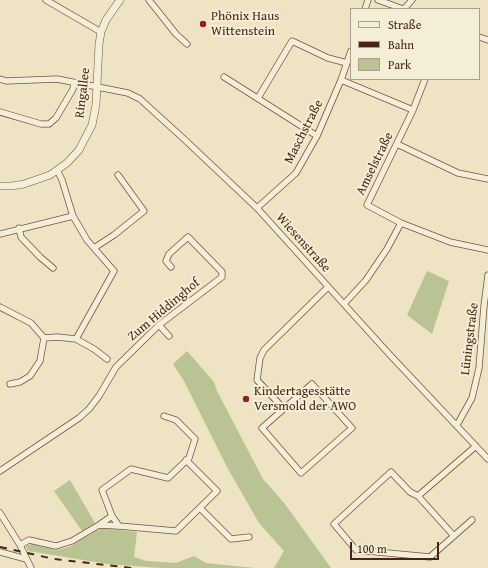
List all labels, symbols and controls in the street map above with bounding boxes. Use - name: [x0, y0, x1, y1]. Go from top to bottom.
- legend: [350, 8, 480, 80]
- place label: Phönix Haus Wittenstein: [211, 9, 279, 40]
- text: Straße: [388, 16, 421, 33]
- marker: Phönix Haus Wittenstein: [198, 19, 208, 29]
- text: Bahn: [388, 36, 414, 53]
- text: Park: [388, 56, 411, 73]
- street label: Ringallee: [72, 67, 94, 119]
- street label: Maschstraße: [281, 97, 327, 167]
- street label: Amselstraße: [353, 130, 397, 198]
- street label: Wiesenstraße: [272, 210, 334, 276]
- street label: Zum Hiddinghof: [125, 275, 203, 345]
- street label: Lüningstraße: [458, 302, 482, 376]
- place label: Kindertagesstätte Versmold der AWO: [254, 384, 356, 415]
- marker: Kindertagesstätte Versmold der AWO: [241, 394, 251, 404]
- scale bar: [352, 534, 441, 560]
- text: 100 m: [357, 540, 387, 557]

